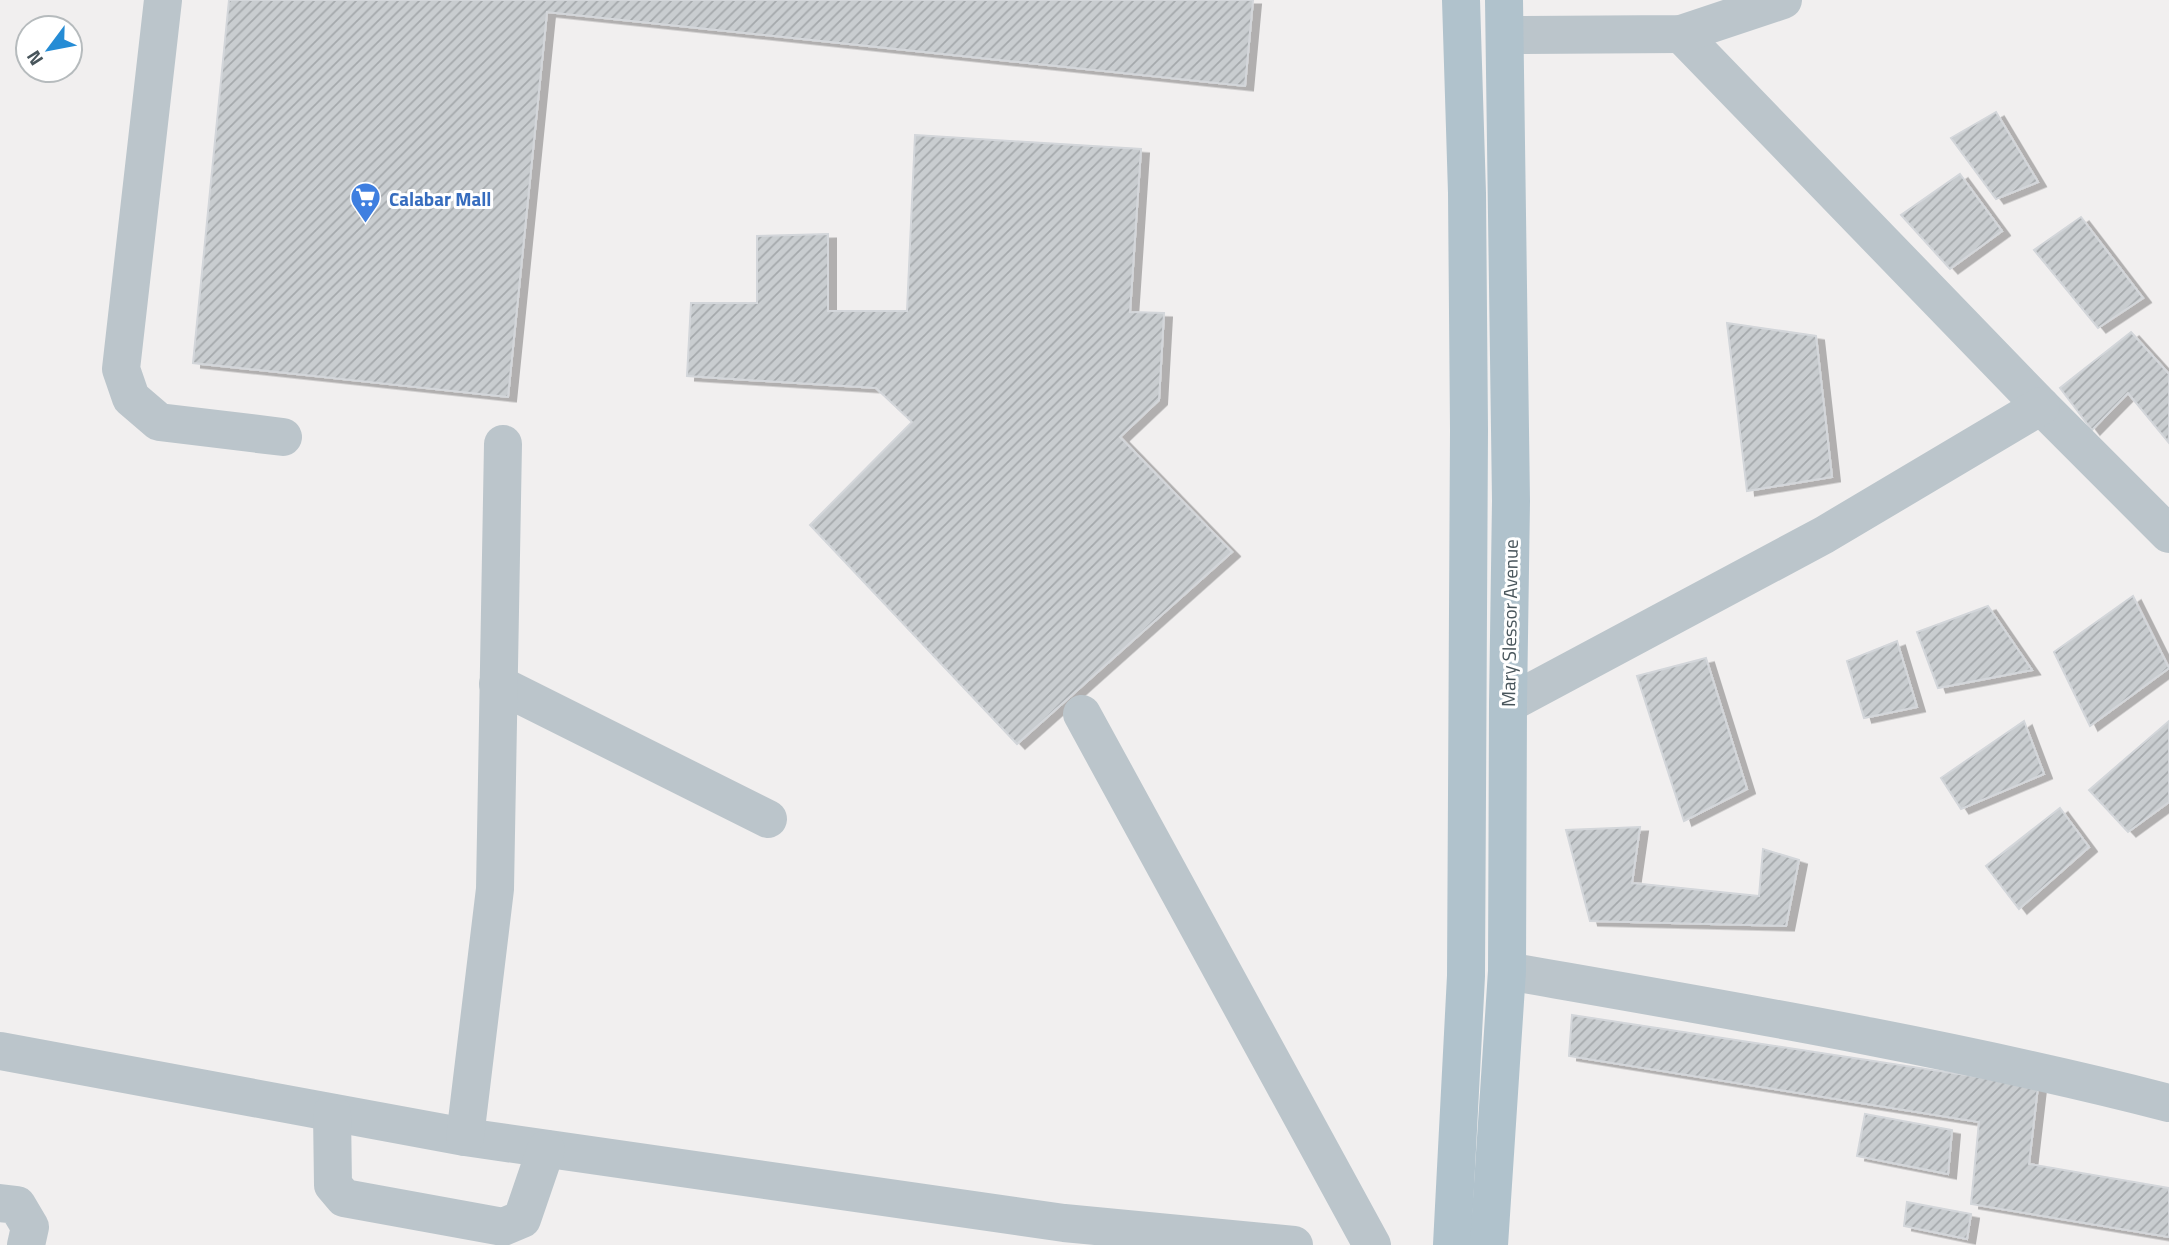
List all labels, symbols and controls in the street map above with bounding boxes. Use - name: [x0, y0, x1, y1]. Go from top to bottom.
- north arrow: [14, 14, 84, 84]
- text: N: [18, 45, 50, 72]
- supermarket icon: Calabar Mall: [349, 181, 383, 225]
- place label: Calabar Mall: [389, 184, 491, 213]
- street label: Mary Slessor Avenue: [1493, 539, 1525, 707]

